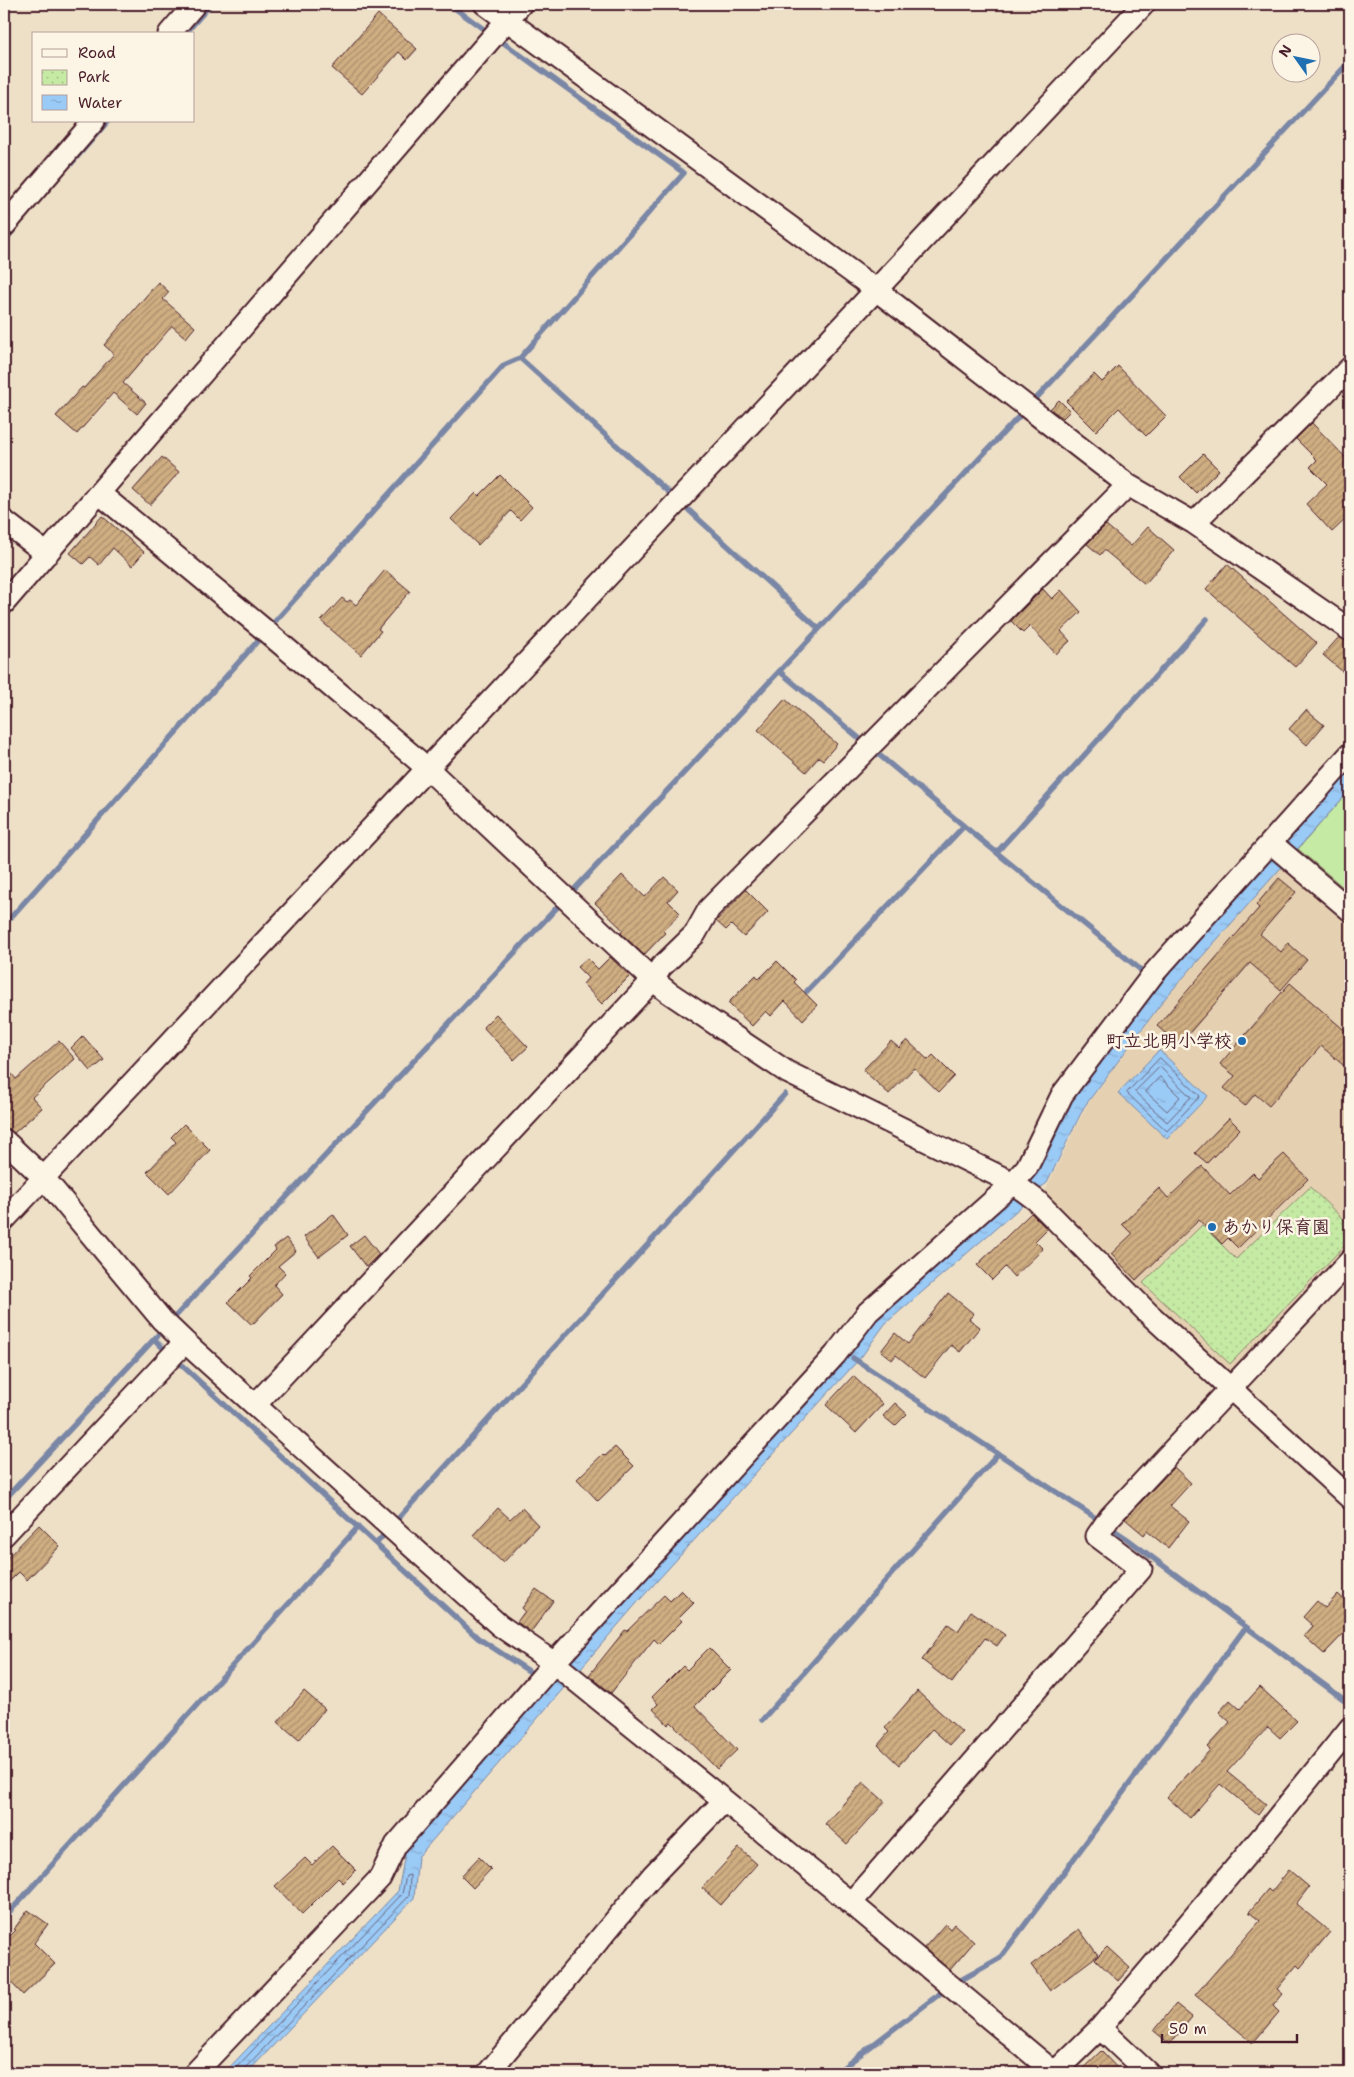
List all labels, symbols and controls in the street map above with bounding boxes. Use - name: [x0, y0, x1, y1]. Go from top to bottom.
- legend: [32, 32, 195, 122]
- north arrow: [1272, 32, 1322, 82]
- text: N: [1275, 41, 1296, 60]
- text: Road: [78, 43, 116, 63]
- text: Park: [78, 67, 110, 87]
- text: Water: [78, 93, 122, 113]
- place label: 町立北明小学校: [1106, 1029, 1232, 1053]
- marker: 町立北明小学校: [1236, 1035, 1248, 1047]
- place label: あかり保育園: [1222, 1215, 1330, 1239]
- marker: あかり保育園: [1206, 1221, 1218, 1233]
- scale bar: [1162, 2012, 1296, 2044]
- text: 50 m: [1169, 2019, 1207, 2039]

